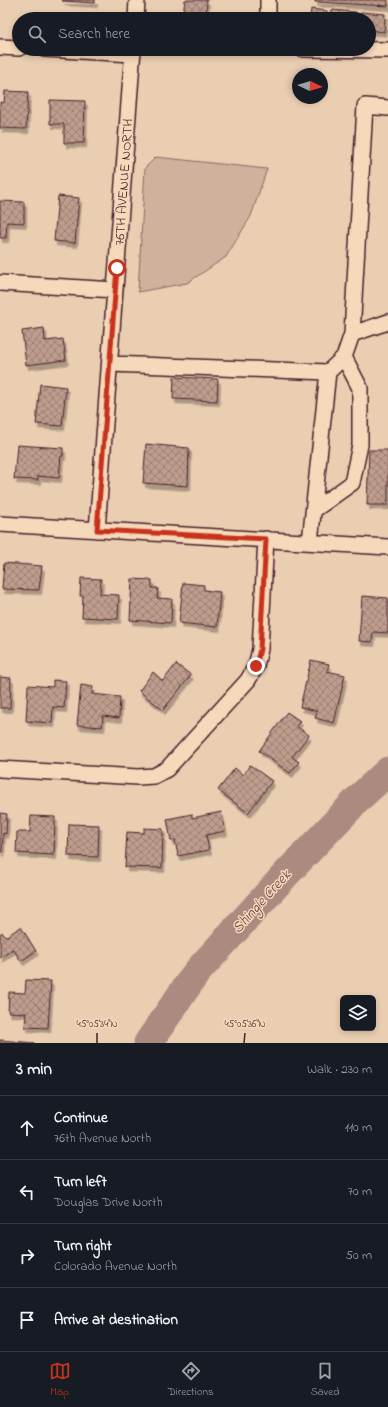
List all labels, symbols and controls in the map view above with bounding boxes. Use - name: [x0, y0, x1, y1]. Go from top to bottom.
- search box: [12, 12, 376, 56]
- icon: search: [26, 23, 48, 45]
- text: Search here: [58, 23, 130, 45]
- north arrow: [292, 68, 328, 104]
- street label: 76TH AVENUE NORTH: [110, 118, 139, 246]
- route start: [108, 259, 126, 277]
- route end: [247, 657, 265, 675]
- water label: Shingle Creek: [227, 864, 298, 939]
- map controls: [340, 995, 376, 1031]
- button: layers: [340, 995, 376, 1031]
- text: 45°05'34"N: [77, 1017, 118, 1032]
- text: 45°05'36"N: [224, 1017, 266, 1032]
- text: 3 min: [16, 1057, 52, 1082]
- text: Walk · 230 m: [307, 1060, 372, 1079]
- text: Continue: [54, 1107, 108, 1129]
- icon: ahead: [16, 1117, 38, 1139]
- text: 110 m: [345, 1118, 372, 1137]
- text: 76th Avenue North: [54, 1129, 151, 1148]
- text: Turn left: [54, 1171, 107, 1193]
- icon: left: [16, 1181, 38, 1203]
- text: 70 m: [348, 1182, 372, 1201]
- text: Douglas Drive North: [54, 1193, 163, 1212]
- text: Turn right: [54, 1235, 112, 1257]
- icon: right: [16, 1245, 38, 1267]
- text: 50 m: [346, 1246, 372, 1265]
- text: Colorado Avenue North: [54, 1257, 177, 1276]
- icon: arrive: [16, 1309, 38, 1331]
- text: Arrive at destination: [54, 1309, 178, 1331]
- tab: Map: [49, 1360, 71, 1400]
- tab: Directions: [168, 1360, 213, 1400]
- tab: Saved: [311, 1360, 339, 1400]

